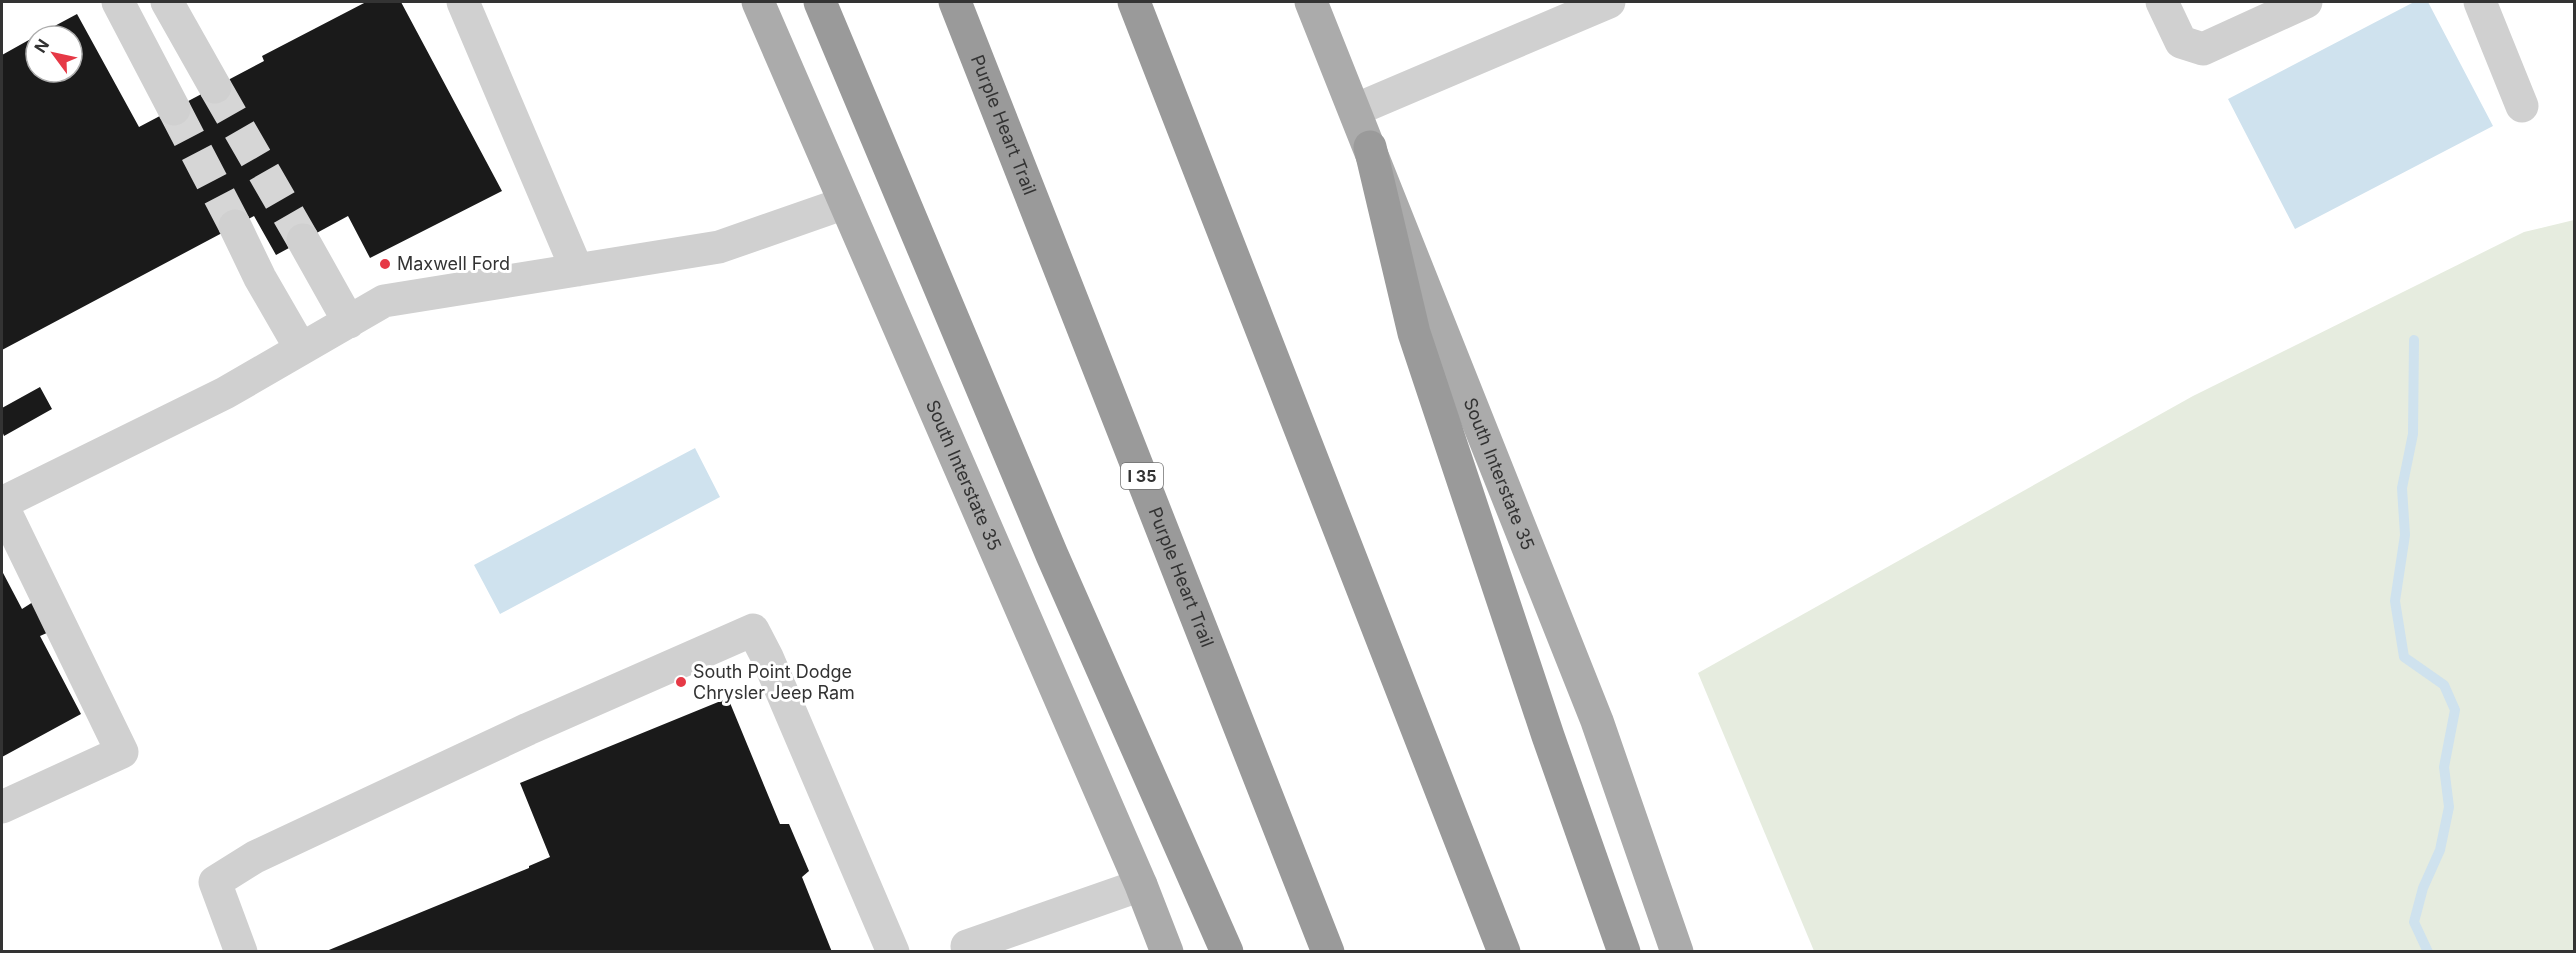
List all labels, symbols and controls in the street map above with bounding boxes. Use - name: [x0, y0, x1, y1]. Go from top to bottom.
- north arrow: [24, 24, 84, 84]
- text: N: [30, 35, 53, 56]
- street label: Purple Heart Trail: [967, 52, 1041, 198]
- place label: Maxwell Ford: [397, 253, 510, 274]
- marker: Maxwell Ford: [378, 257, 392, 271]
- street label: South Interstate 35: [1460, 395, 1539, 553]
- street label: South Interstate 35: [922, 397, 1006, 554]
- road number: I 35: [1121, 463, 1163, 489]
- street label: Purple Heart Trail: [1144, 504, 1218, 650]
- place label: South Point Dodge Chrysler Jeep Ram: [693, 661, 855, 703]
- marker: South Point Dodge Chrysler Jeep Ram: [674, 675, 688, 689]

